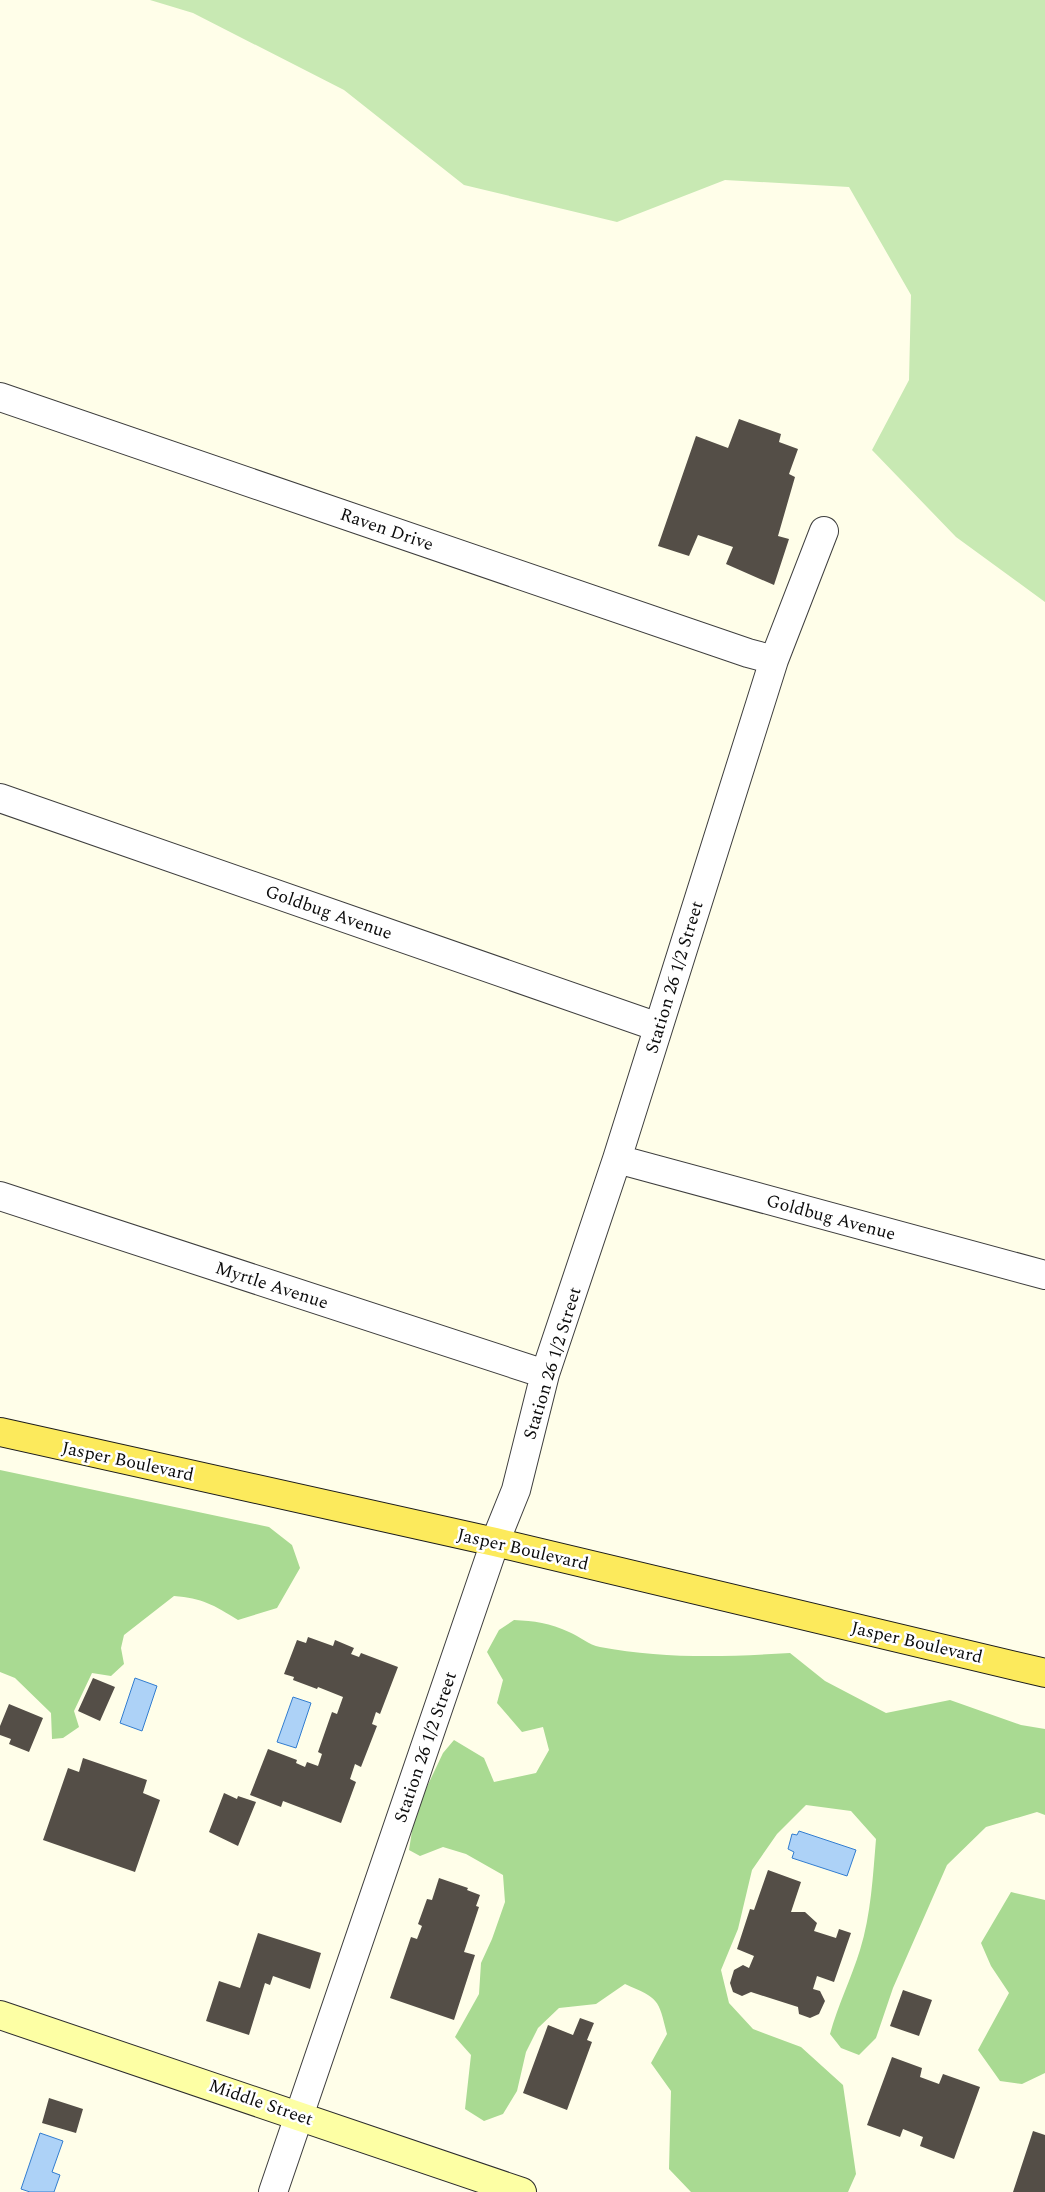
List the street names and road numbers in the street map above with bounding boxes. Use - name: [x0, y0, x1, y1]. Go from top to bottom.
- street label: Raven Drive: [336, 501, 437, 558]
- street label: Goldbug Avenue: [262, 878, 396, 947]
- street label: Station 26 1/2 Street: [638, 897, 711, 1057]
- street label: Goldbug Avenue: [763, 1187, 899, 1248]
- street label: Myrtle Avenue: [212, 1255, 332, 1316]
- street label: Station 26 1/2 Street: [516, 1283, 589, 1443]
- street label: Jasper Boulevard: [59, 1434, 196, 1489]
- street label: Jasper Boulevard: [454, 1521, 591, 1578]
- street label: Jasper Boulevard: [848, 1614, 985, 1671]
- street label: Station 26 1/2 Street: [387, 1668, 464, 1826]
- street label: Middle Street: [205, 2072, 317, 2133]

